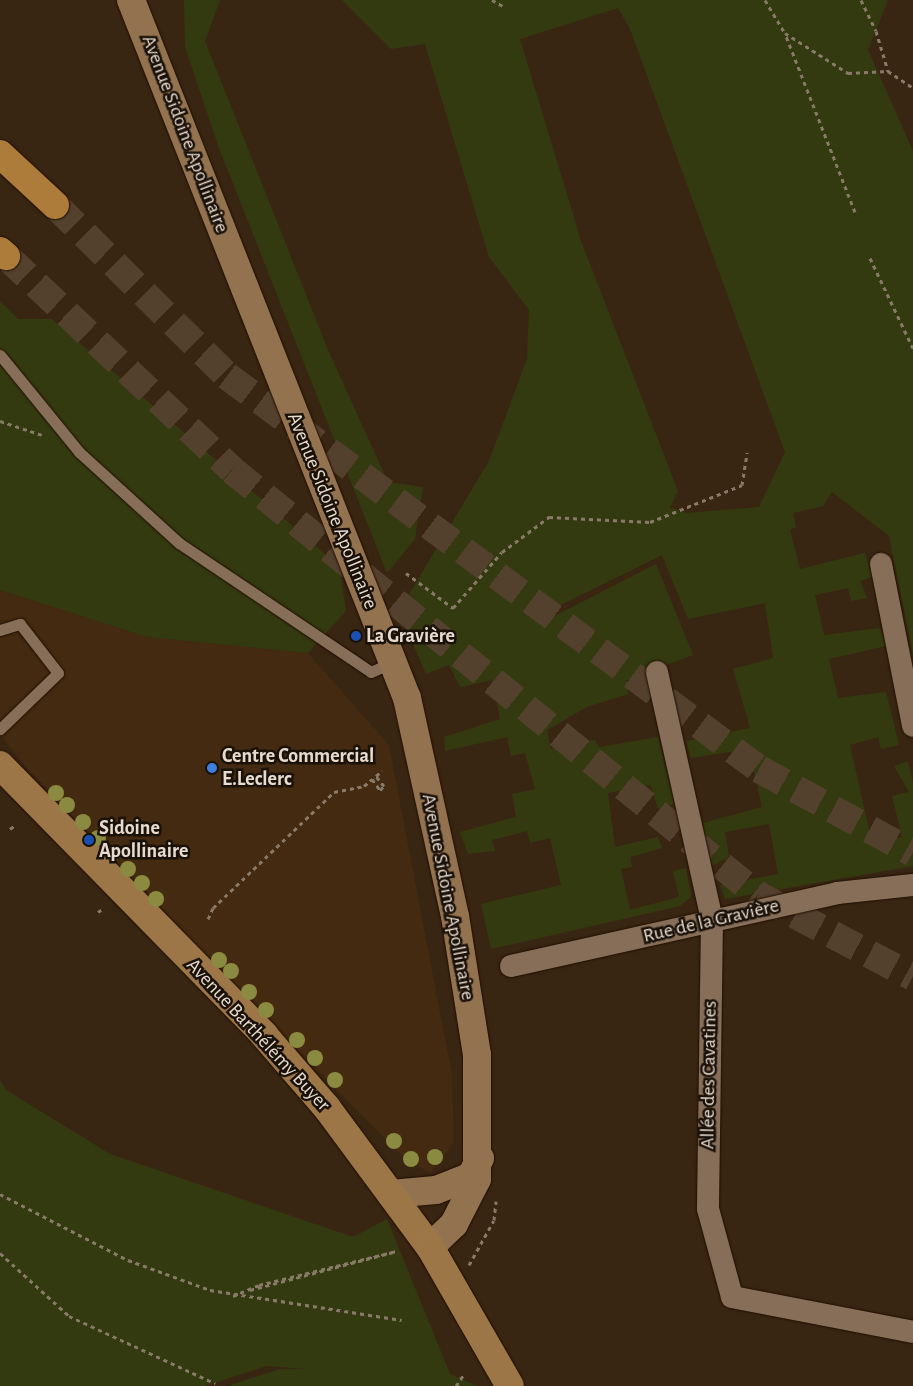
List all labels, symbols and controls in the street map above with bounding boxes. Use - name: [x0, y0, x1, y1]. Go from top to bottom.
- street label: Avenue Sidoine Apollinaire: [136, 32, 234, 236]
- street label: Avenue Sidoine Apollinaire: [282, 409, 382, 613]
- place label: La Gravière: [366, 624, 455, 648]
- marker: La Gravière: [350, 630, 362, 642]
- place label: Centre Commercial E.Leclerc: [222, 744, 374, 791]
- marker: Centre Commercial E.Leclerc: [206, 762, 218, 774]
- street label: Avenue Sidoine Apollinaire: [416, 792, 480, 1002]
- place label: Sidoine Apollinaire: [99, 816, 188, 863]
- marker: Sidoine Apollinaire: [83, 834, 95, 846]
- street label: Rue de la Gravière: [641, 894, 781, 948]
- street label: Avenue Barthélémy Buyer: [181, 954, 335, 1116]
- street label: Allée des Cavatines: [696, 1001, 722, 1149]

